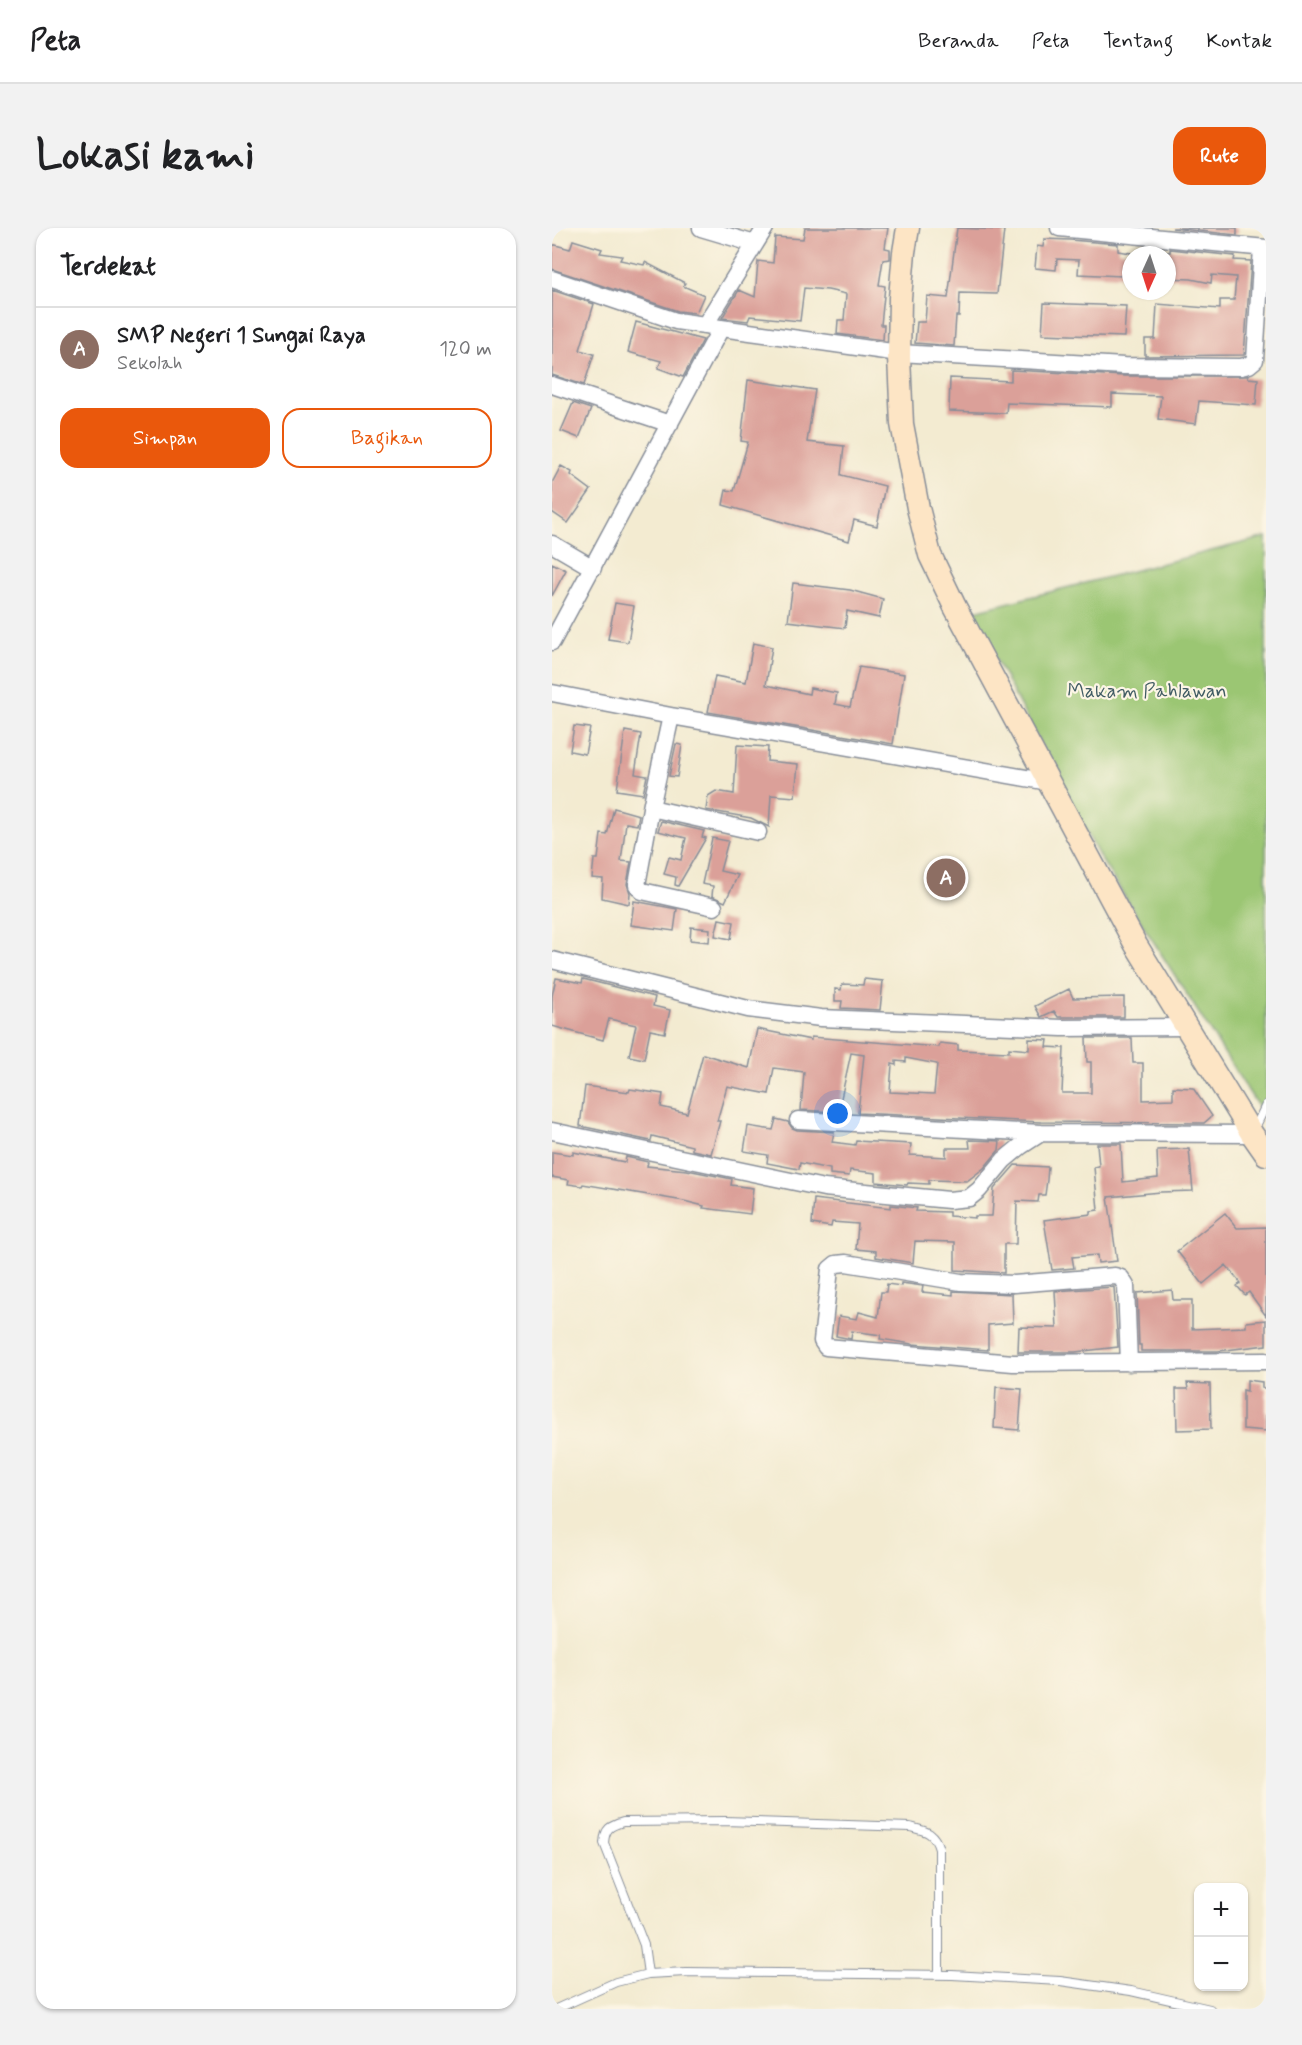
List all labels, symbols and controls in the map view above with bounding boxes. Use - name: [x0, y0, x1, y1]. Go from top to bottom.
- text: Peta: [30, 23, 81, 60]
- text: Beranda: [918, 27, 999, 55]
- text: Peta: [1032, 27, 1070, 55]
- text: Tentang: [1103, 27, 1173, 55]
- text: Kontak: [1206, 27, 1272, 55]
- button: Rute: [1173, 127, 1266, 185]
- text: Lokasi kami: [36, 129, 255, 184]
- north arrow: [1122, 246, 1176, 300]
- text: Terdekat: [60, 250, 156, 284]
- text: SMP Negeri 1 Sungai Raya: [117, 322, 366, 350]
- text: A: [73, 336, 86, 363]
- text: 120 m: [439, 336, 492, 363]
- text: Sekolah: [117, 350, 183, 377]
- button: Simpan: [60, 408, 270, 468]
- button: Bagikan: [282, 408, 492, 468]
- park label: Makam Pahlawan: [1067, 678, 1227, 705]
- pin: A: [926, 856, 966, 900]
- your location: [823, 1099, 852, 1128]
- map controls: [1194, 1883, 1248, 1991]
- button: +: [1194, 1883, 1248, 1937]
- button: −: [1194, 1937, 1248, 1991]

